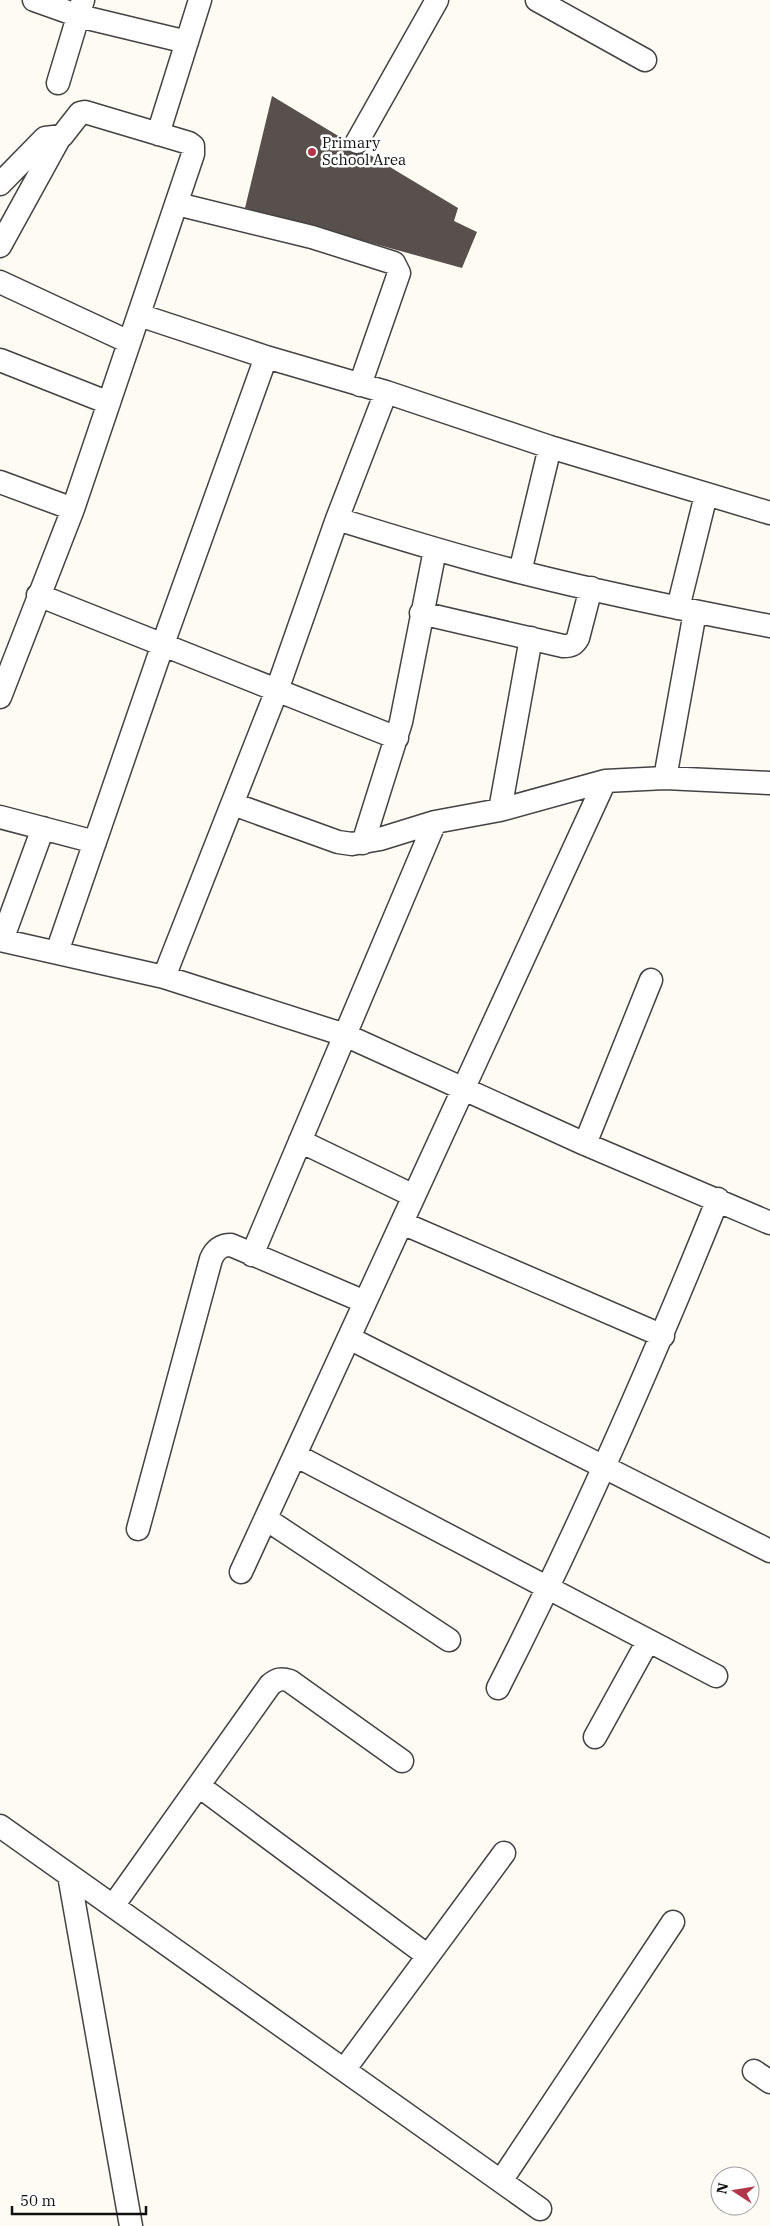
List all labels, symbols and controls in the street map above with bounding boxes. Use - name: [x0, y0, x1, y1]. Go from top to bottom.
- place label: Primary School Area: [322, 133, 406, 169]
- marker: Primary School Area: [306, 146, 318, 158]
- north arrow: [710, 2166, 760, 2216]
- text: N: [712, 2181, 732, 2196]
- scale bar: [12, 2184, 146, 2216]
- text: 50 m: [20, 2191, 56, 2210]

